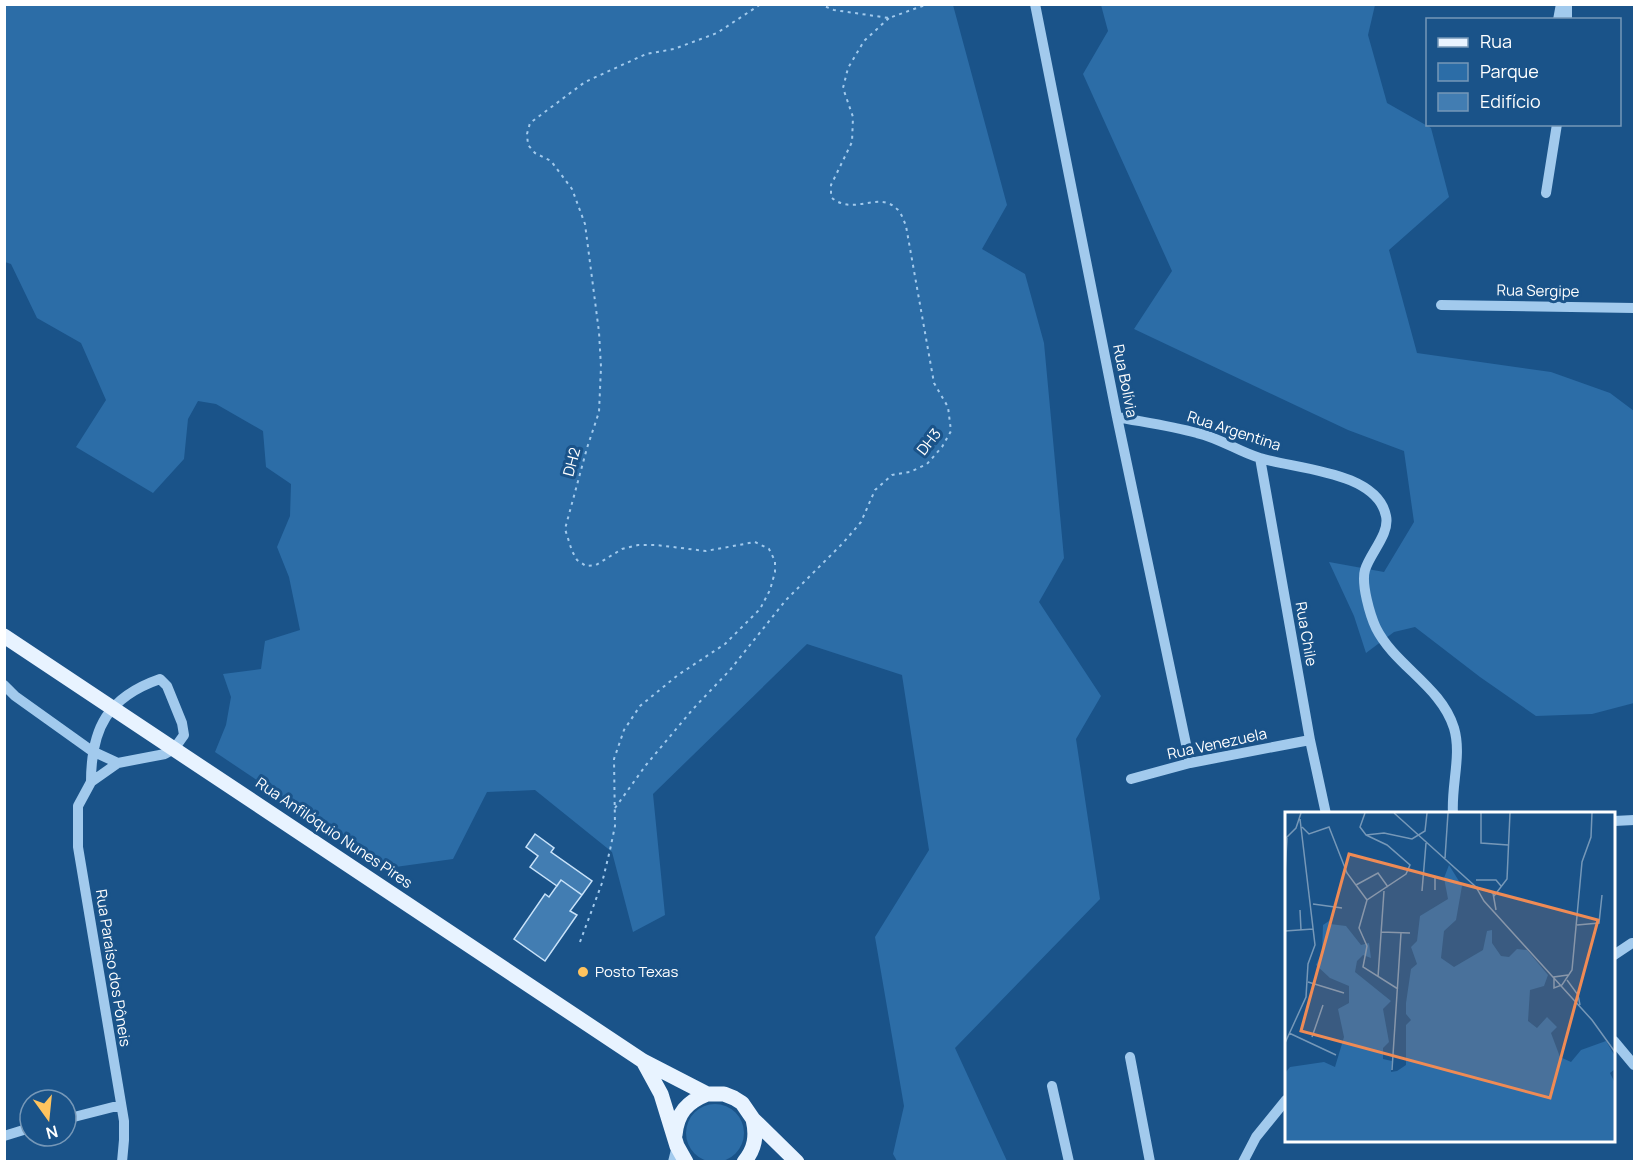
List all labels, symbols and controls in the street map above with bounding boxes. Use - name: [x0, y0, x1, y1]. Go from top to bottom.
- legend: [1426, 18, 1621, 126]
- text: Rua: [1480, 29, 1512, 53]
- text: Parque: [1480, 59, 1539, 83]
- text: Edifício: [1480, 89, 1541, 113]
- street label: Rua Sergipe: [1496, 279, 1580, 302]
- street label: Rua Bolívia: [1108, 342, 1143, 419]
- street label: Rua Argentina: [1185, 405, 1284, 456]
- street label: DH3: [912, 424, 946, 459]
- street label: DH2: [558, 445, 585, 479]
- street label: Rua Chile: [1290, 600, 1323, 668]
- street label: Rua Venezuela: [1165, 723, 1269, 764]
- street label: Rua Anfilóquio Nunes Pires: [252, 772, 417, 893]
- inset map: [1285, 812, 1615, 1142]
- street label: Rua Paraíso dos Pôneis: [91, 888, 136, 1048]
- place label: Posto Texas: [595, 961, 678, 982]
- marker: Posto Texas: [576, 965, 590, 979]
- north arrow: [18, 1088, 78, 1148]
- text: N: [43, 1120, 60, 1145]

